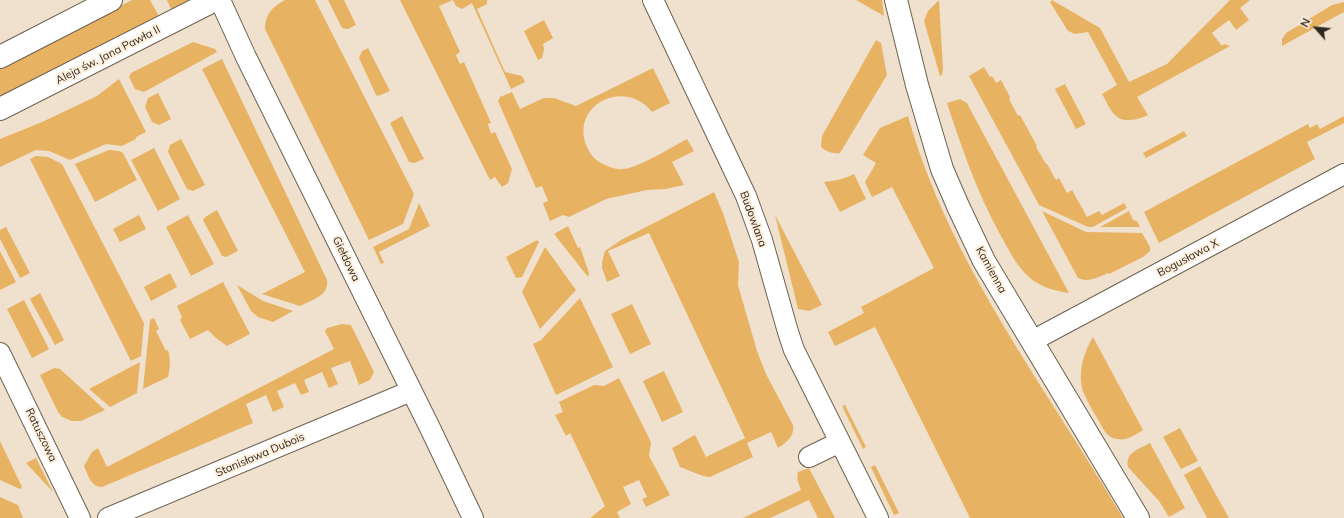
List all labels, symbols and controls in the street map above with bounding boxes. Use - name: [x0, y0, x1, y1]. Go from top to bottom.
- north arrow: [1296, 8, 1336, 48]
- text: N: [1297, 16, 1313, 29]
- street label: Aleja św. Jana Pawła II: [54, 23, 162, 87]
- street label: Budowlana: [737, 189, 769, 249]
- street label: Giełdowa: [330, 234, 362, 284]
- street label: Bogusława X: [1155, 236, 1221, 280]
- street label: Kamienna: [973, 244, 1009, 296]
- street label: Ratuszowa: [22, 406, 60, 464]
- street label: Stanisława Dubois: [214, 430, 306, 480]

